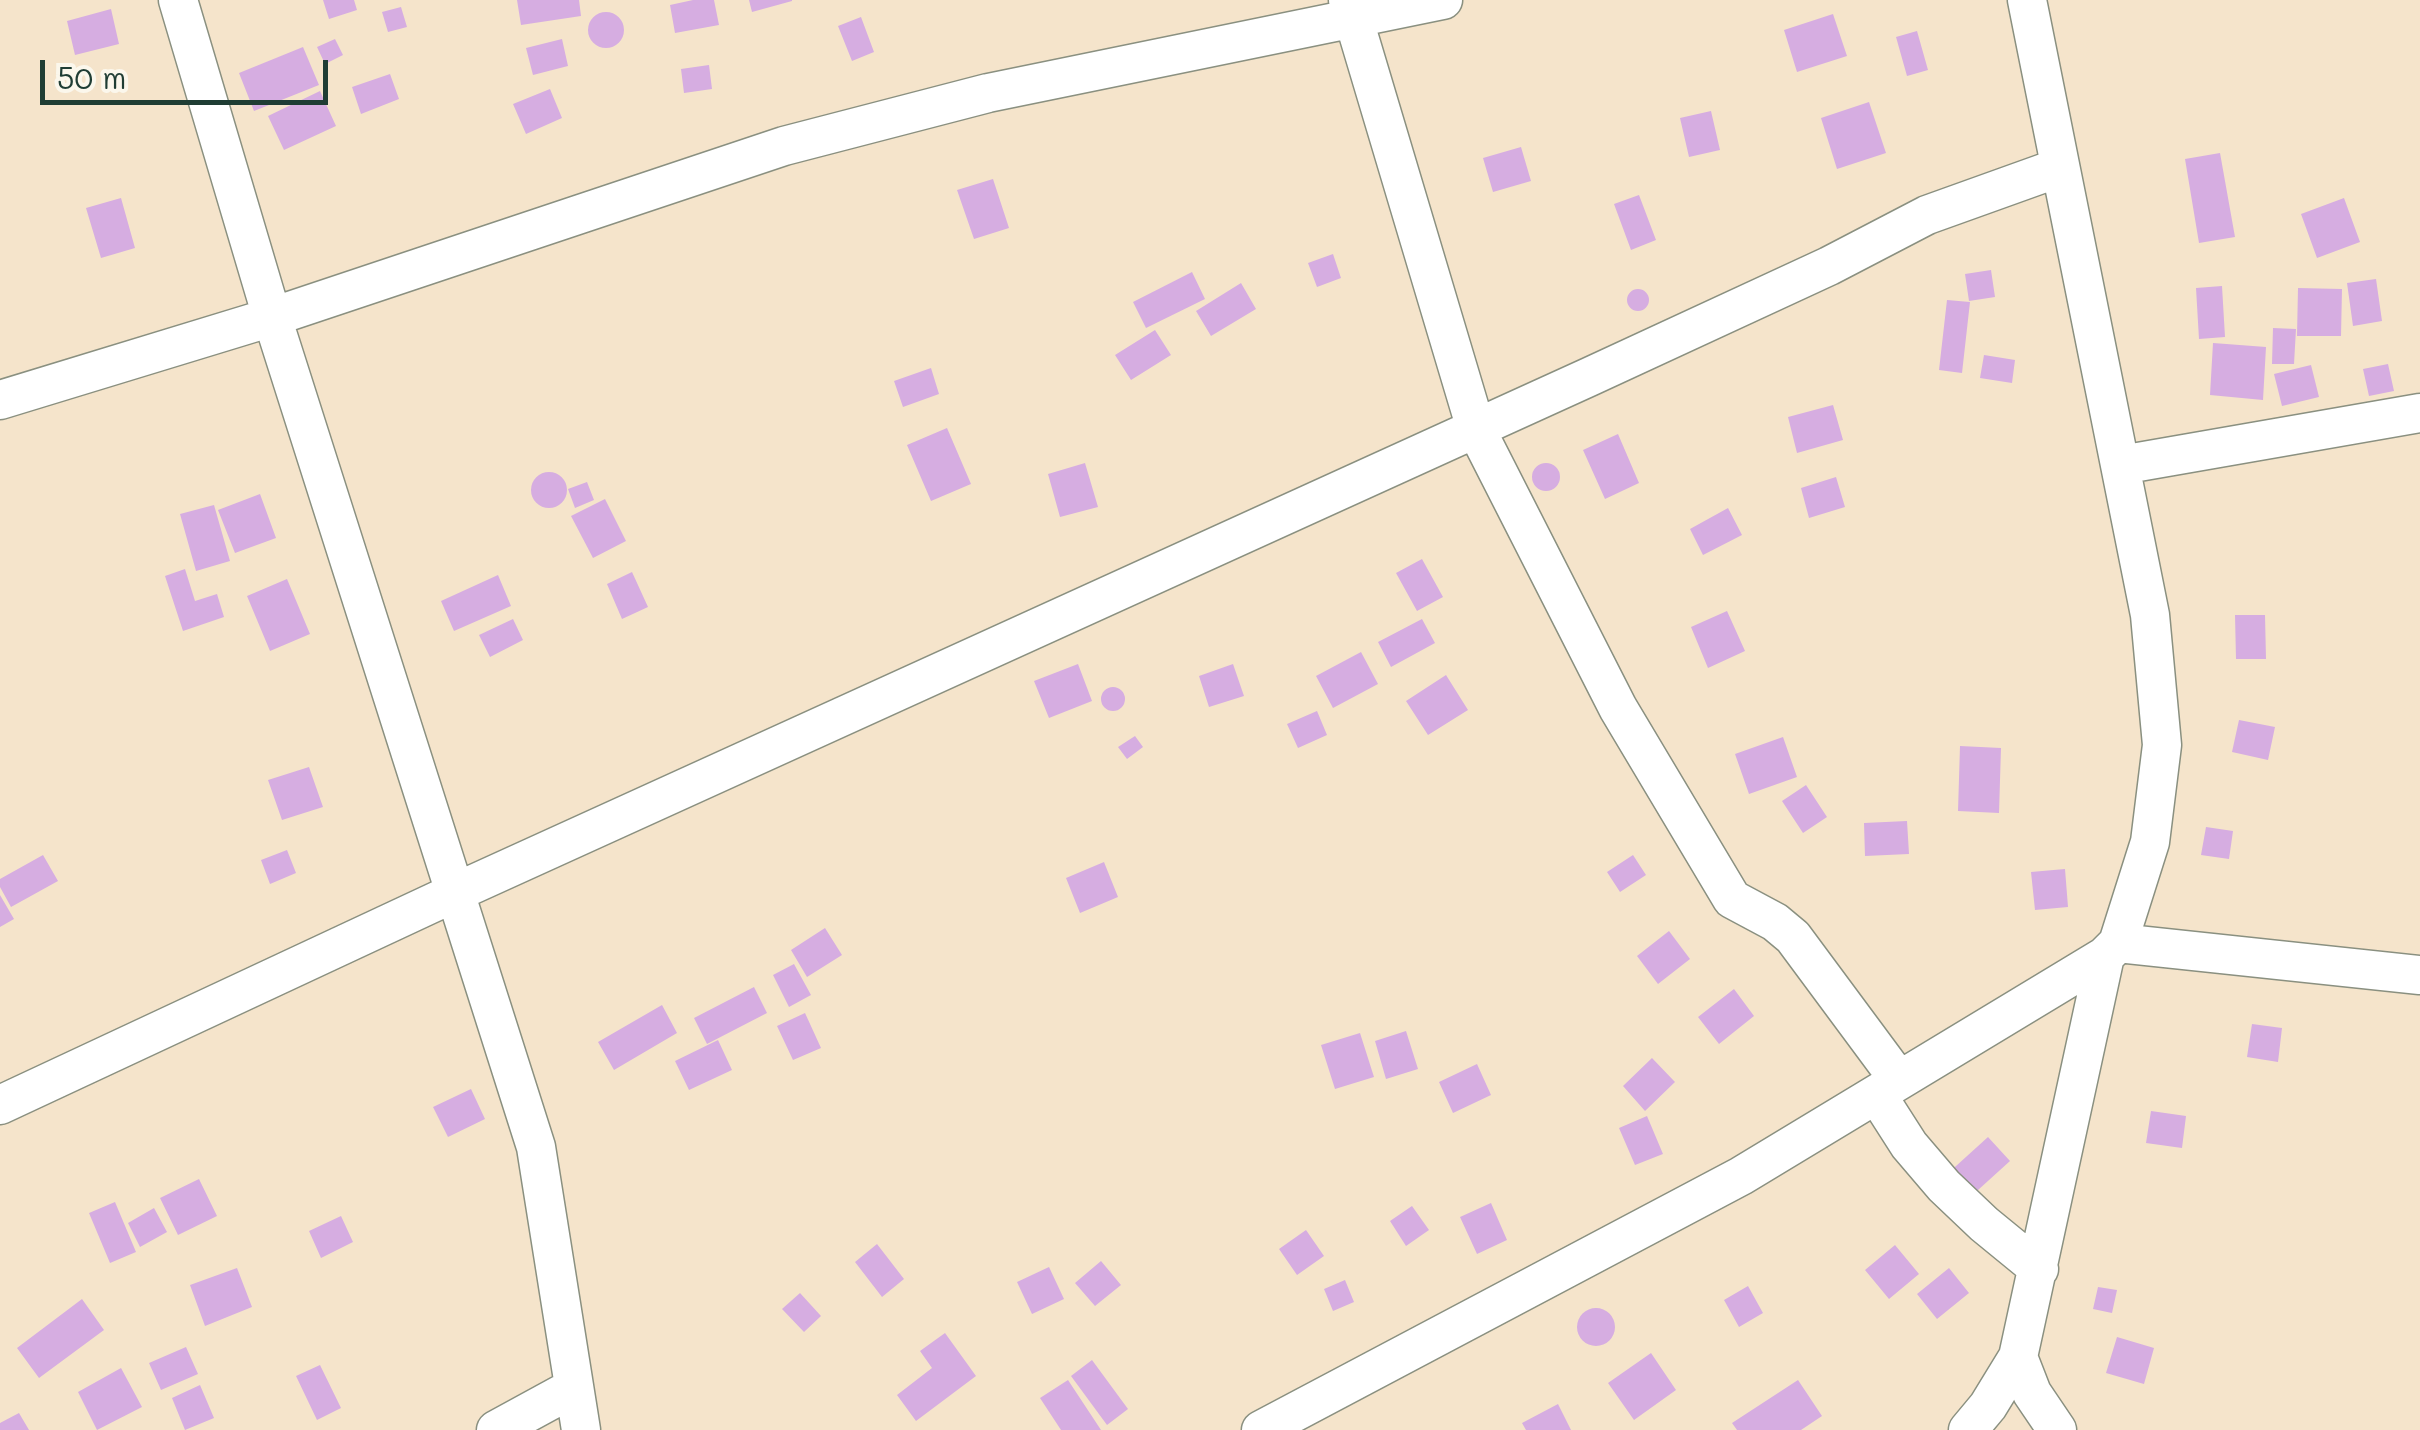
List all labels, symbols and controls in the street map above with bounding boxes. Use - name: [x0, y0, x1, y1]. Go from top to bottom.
- scale bar: [45, 40, 332, 102]
- text: 50 m: [57, 57, 127, 97]

